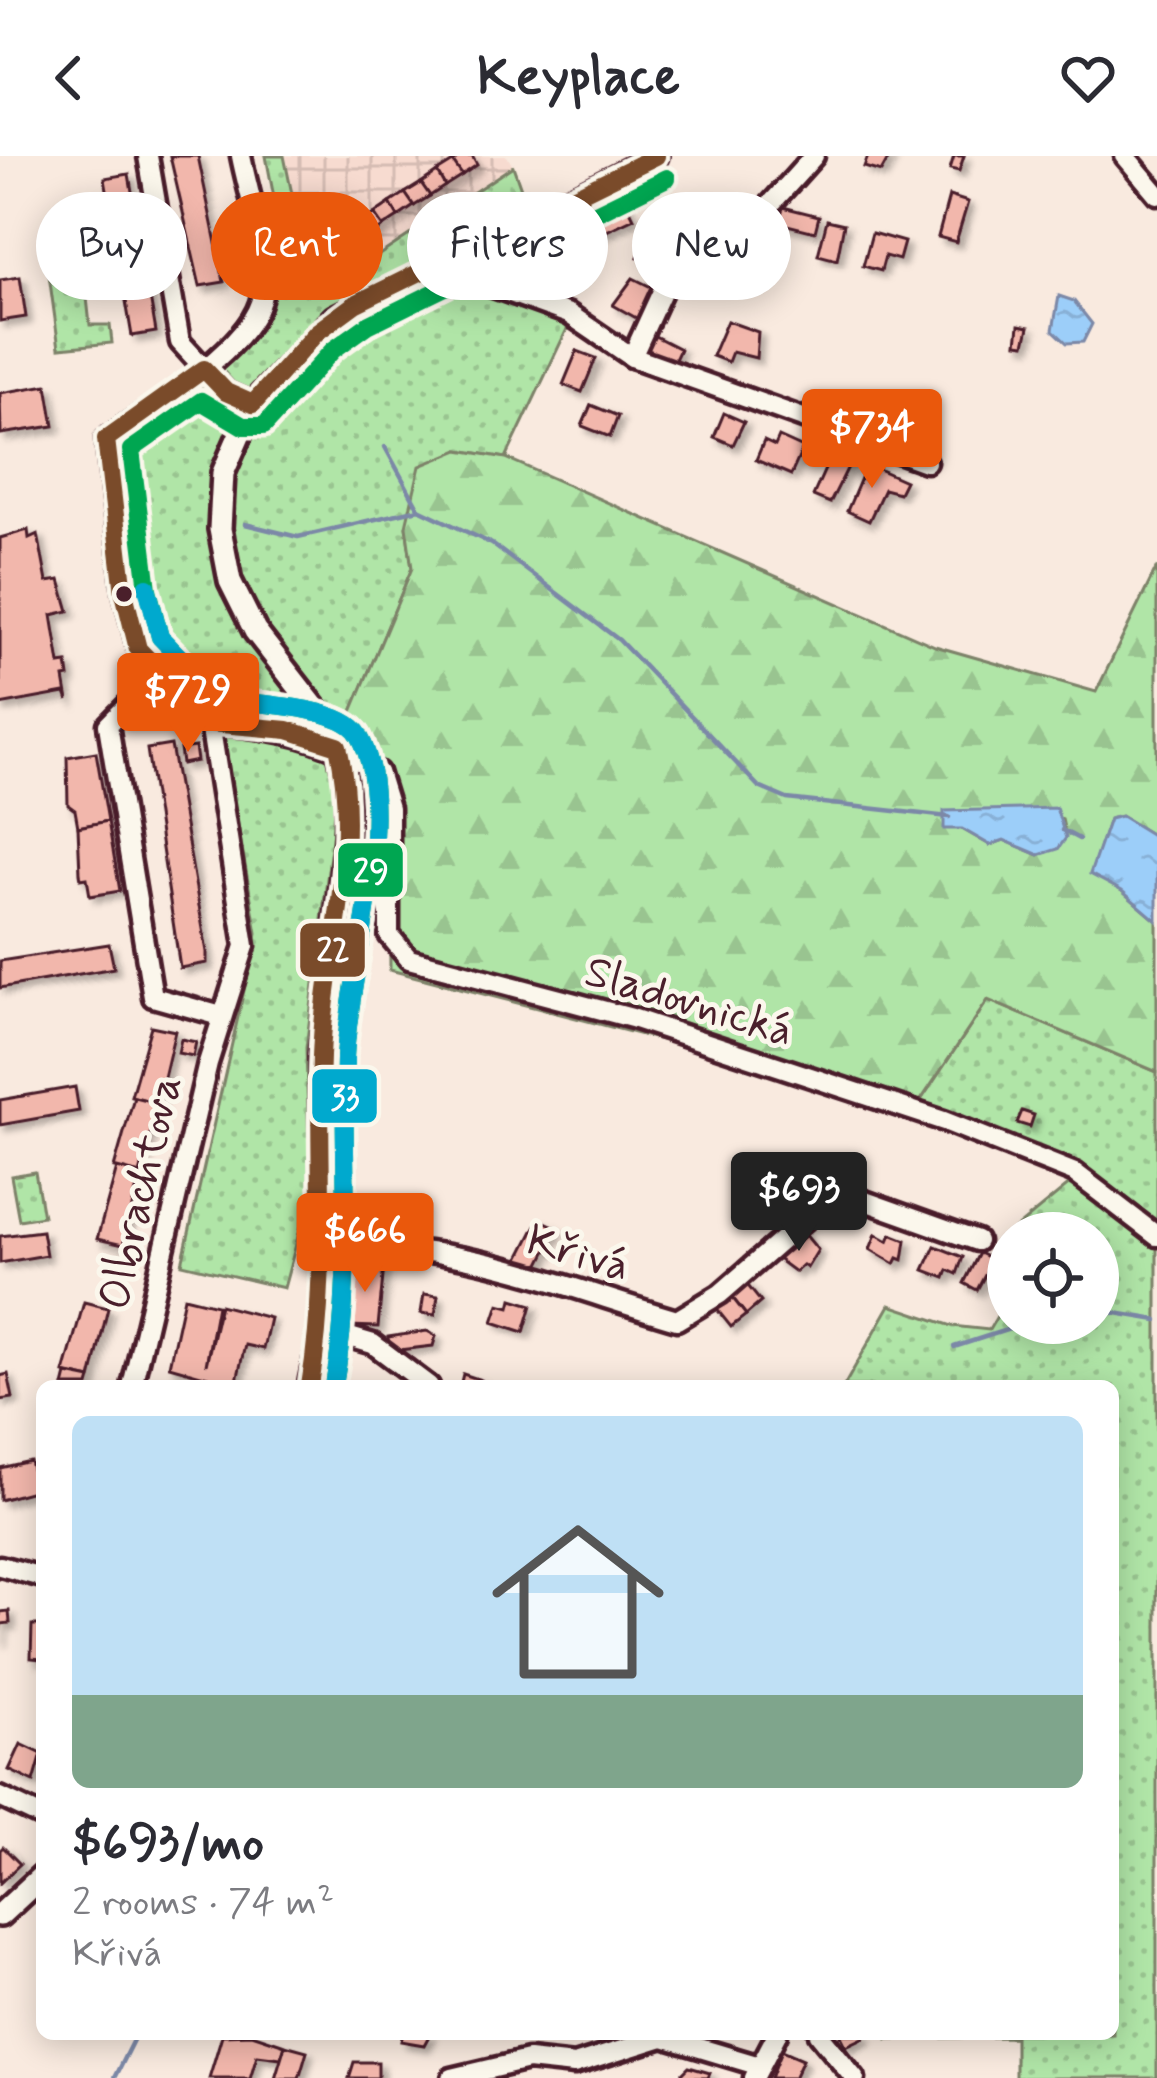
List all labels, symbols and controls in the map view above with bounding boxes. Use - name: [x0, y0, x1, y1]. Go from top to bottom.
- text: Keyplace: [477, 43, 680, 114]
- icon: back: [36, 45, 102, 111]
- icon: heart: [1055, 45, 1121, 111]
- chip: Buy: [36, 192, 187, 300]
- chip: Rent: [211, 192, 383, 300]
- chip: Filters: [407, 192, 608, 300]
- chip: New: [632, 192, 791, 300]
- pin: $734: [801, 389, 943, 491]
- text: $734: [829, 402, 915, 453]
- unlabelled marker: [113, 583, 135, 605]
- pin: $729: [117, 653, 259, 755]
- text: $729: [144, 666, 232, 717]
- line badge: 29: [336, 841, 405, 899]
- text: 29: [353, 851, 389, 895]
- line badge: 22: [298, 921, 367, 979]
- text: 22: [316, 930, 350, 974]
- street label: Sladovnická: [578, 943, 800, 1062]
- line badge: 33: [310, 1067, 379, 1125]
- street label: Olbrachtova: [86, 1070, 197, 1316]
- text: 33: [331, 1077, 359, 1121]
- pin: $693: [728, 1152, 870, 1254]
- text: $693: [758, 1165, 840, 1216]
- pin: $666: [294, 1193, 436, 1295]
- text: $666: [324, 1206, 406, 1257]
- street label: Křivá: [520, 1212, 636, 1297]
- map controls: [987, 1212, 1119, 1344]
- button: locate: [987, 1212, 1119, 1344]
- icon: home: [470, 1494, 686, 1710]
- text: $693/mo: [72, 1812, 264, 1878]
- text: 2 rooms · 74 m²: [72, 1878, 334, 1929]
- text: Křivá: [72, 1929, 162, 1980]

